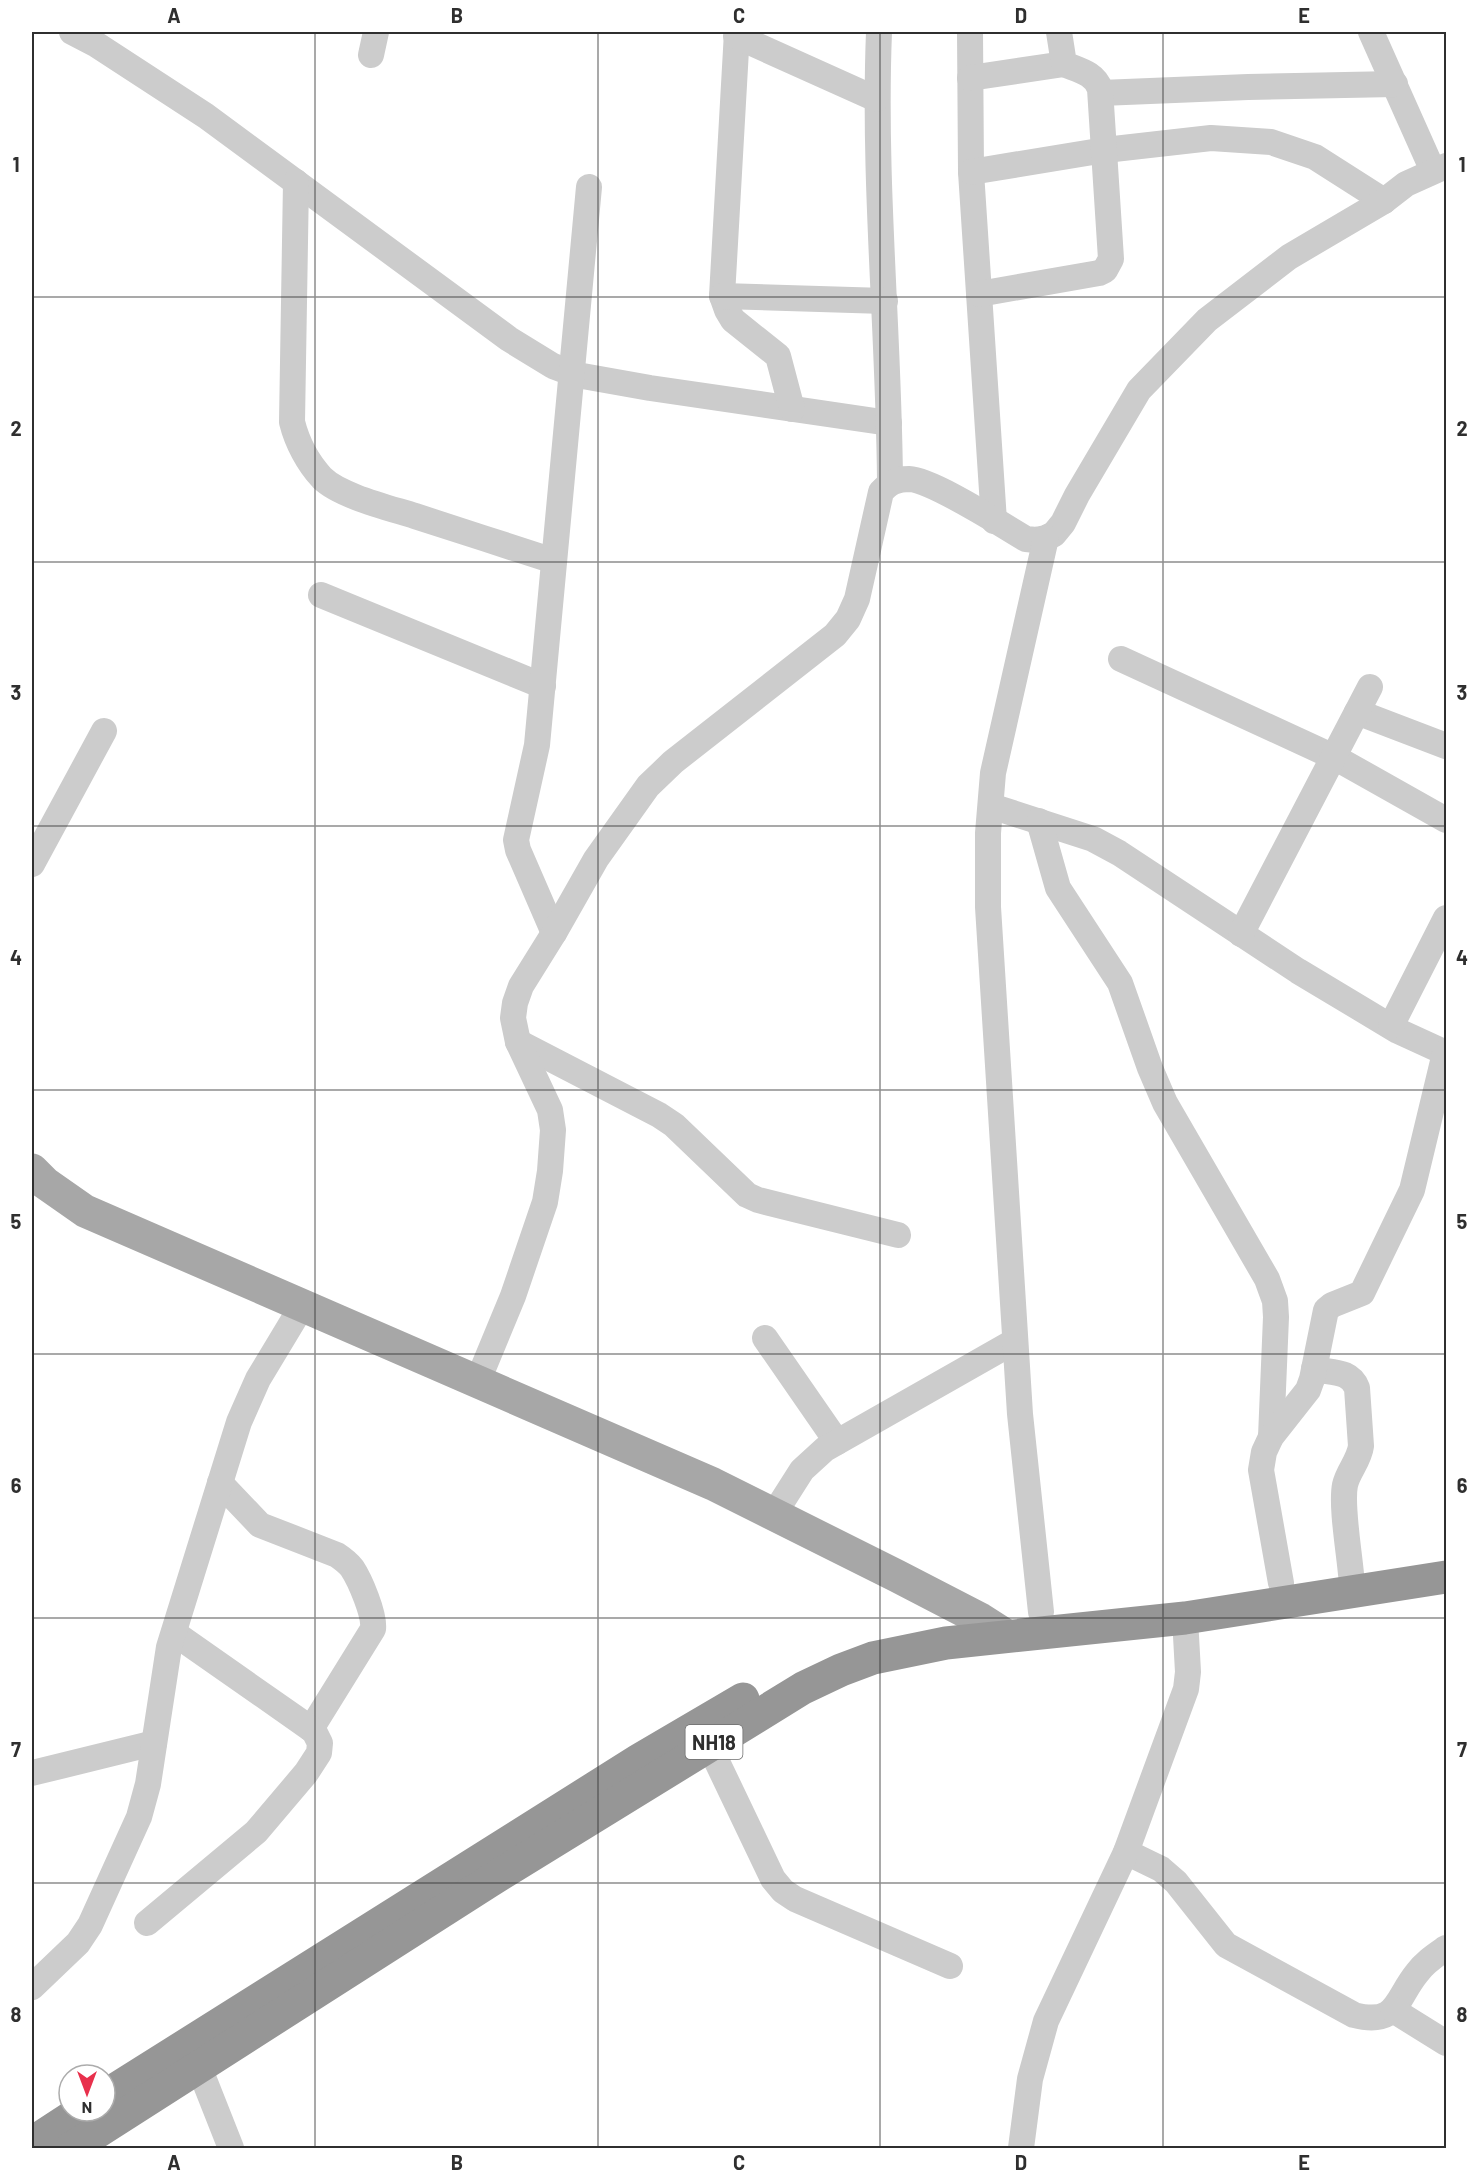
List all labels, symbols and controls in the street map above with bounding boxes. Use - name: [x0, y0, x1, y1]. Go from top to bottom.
- text: A: [167, 3, 181, 27]
- text: B: [451, 3, 463, 27]
- text: C: [733, 3, 745, 27]
- text: D: [1015, 3, 1027, 27]
- text: E: [1298, 3, 1310, 27]
- text: 1: [12, 152, 20, 176]
- text: 1: [1458, 152, 1466, 176]
- text: 2: [10, 416, 22, 440]
- text: 2: [1456, 416, 1468, 440]
- text: 3: [11, 680, 21, 704]
- text: 3: [1457, 680, 1467, 704]
- text: 4: [10, 945, 22, 969]
- text: 4: [1456, 945, 1468, 969]
- text: 5: [11, 1209, 22, 1233]
- text: 5: [1457, 1209, 1468, 1233]
- text: 6: [11, 1473, 22, 1497]
- text: 6: [1457, 1473, 1468, 1497]
- road number: NH18: [686, 1725, 742, 1759]
- text: 7: [11, 1737, 21, 1761]
- text: 7: [1457, 1737, 1467, 1761]
- text: 8: [11, 2002, 22, 2026]
- text: 8: [1457, 2002, 1468, 2026]
- north arrow: [57, 2063, 117, 2123]
- text: N: [82, 2099, 92, 2118]
- text: A: [167, 2150, 181, 2174]
- text: B: [451, 2150, 463, 2174]
- text: C: [733, 2150, 745, 2174]
- text: D: [1015, 2150, 1027, 2174]
- text: E: [1298, 2150, 1310, 2174]

